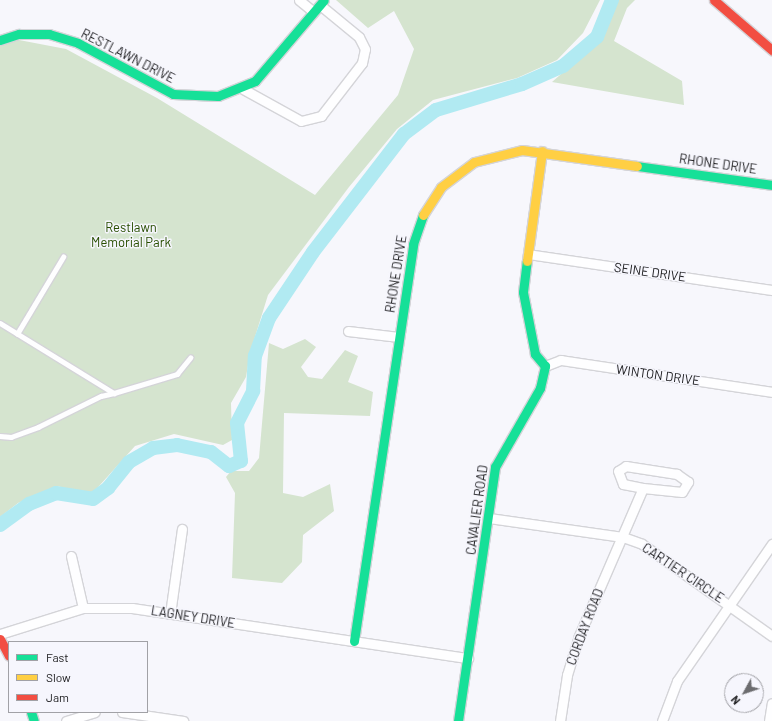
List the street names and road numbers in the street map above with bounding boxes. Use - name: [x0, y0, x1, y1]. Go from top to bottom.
- street label: RESTLAWN DRIVE: [79, 26, 177, 86]
- street label: RHONE DRIVE: [678, 151, 758, 177]
- street label: RHONE DRIVE: [382, 234, 410, 314]
- street label: SEINE DRIVE: [613, 259, 687, 285]
- street label: WINTON DRIVE: [615, 361, 701, 389]
- street label: CAVALIER ROAD: [463, 464, 491, 556]
- street label: CARTIER CIRCLE: [639, 540, 727, 606]
- street label: CORDAY ROAD: [563, 587, 607, 667]
- street label: LAGNEY DRIVE: [150, 603, 236, 631]

